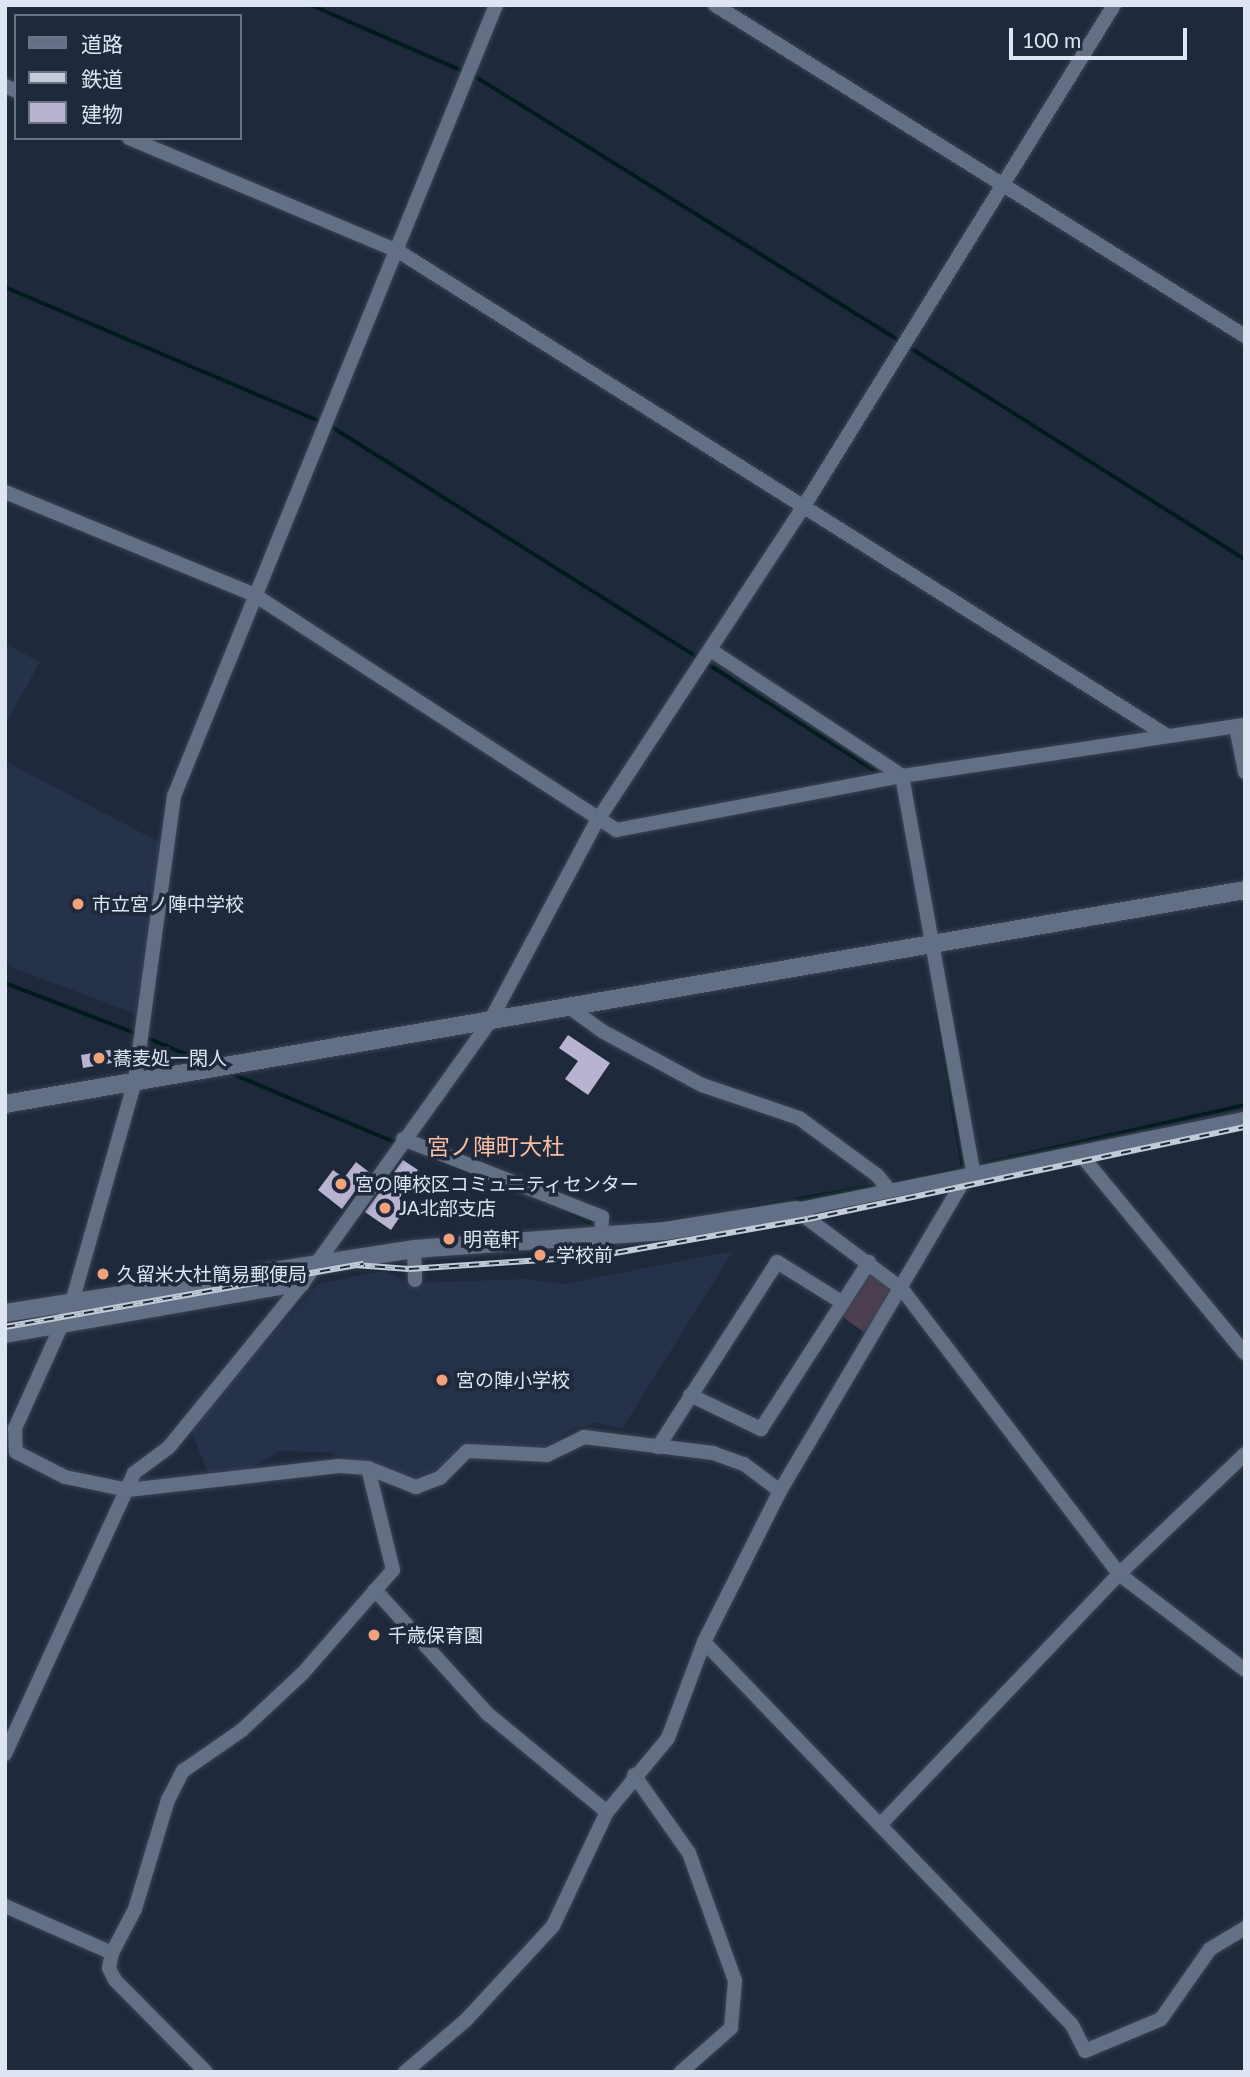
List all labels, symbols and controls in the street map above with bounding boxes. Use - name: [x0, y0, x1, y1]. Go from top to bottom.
- legend: [14, 14, 242, 140]
- scale bar: [1012, 14, 1190, 58]
- text: 100 m: [1022, 27, 1081, 52]
- text: 道路: [81, 31, 123, 56]
- text: 鉄道: [81, 66, 123, 91]
- text: 建物: [81, 101, 123, 126]
- place label: 市立宮ノ陣中学校: [92, 893, 244, 915]
- marker: 市立宮ノ陣中学校: [70, 896, 86, 912]
- place label: 蕎麦処一閑人: [113, 1047, 227, 1069]
- marker: 蕎麦処一閑人: [91, 1050, 107, 1066]
- district label: 宮ノ陣町大杜: [427, 1132, 565, 1160]
- place label: 宮の陣校区コミュニティセンター: [355, 1173, 640, 1195]
- marker: 宮の陣校区コミュニティセンター: [333, 1176, 349, 1192]
- place label: JA北部支店: [399, 1197, 496, 1219]
- marker: JA北部支店: [377, 1200, 393, 1216]
- place label: 明竜軒: [463, 1228, 520, 1250]
- marker: 明竜軒: [441, 1231, 457, 1247]
- place label: 学校前: [556, 1244, 613, 1266]
- marker: 学校前: [530, 1245, 550, 1265]
- place label: 久留米大杜簡易郵便局: [117, 1263, 307, 1285]
- marker: 久留米大杜簡易郵便局: [95, 1266, 111, 1282]
- place label: 宮の陣小学校: [456, 1369, 570, 1391]
- marker: 宮の陣小学校: [434, 1372, 450, 1388]
- place label: 千歳保育園: [388, 1624, 483, 1646]
- marker: 千歳保育園: [366, 1627, 382, 1643]

